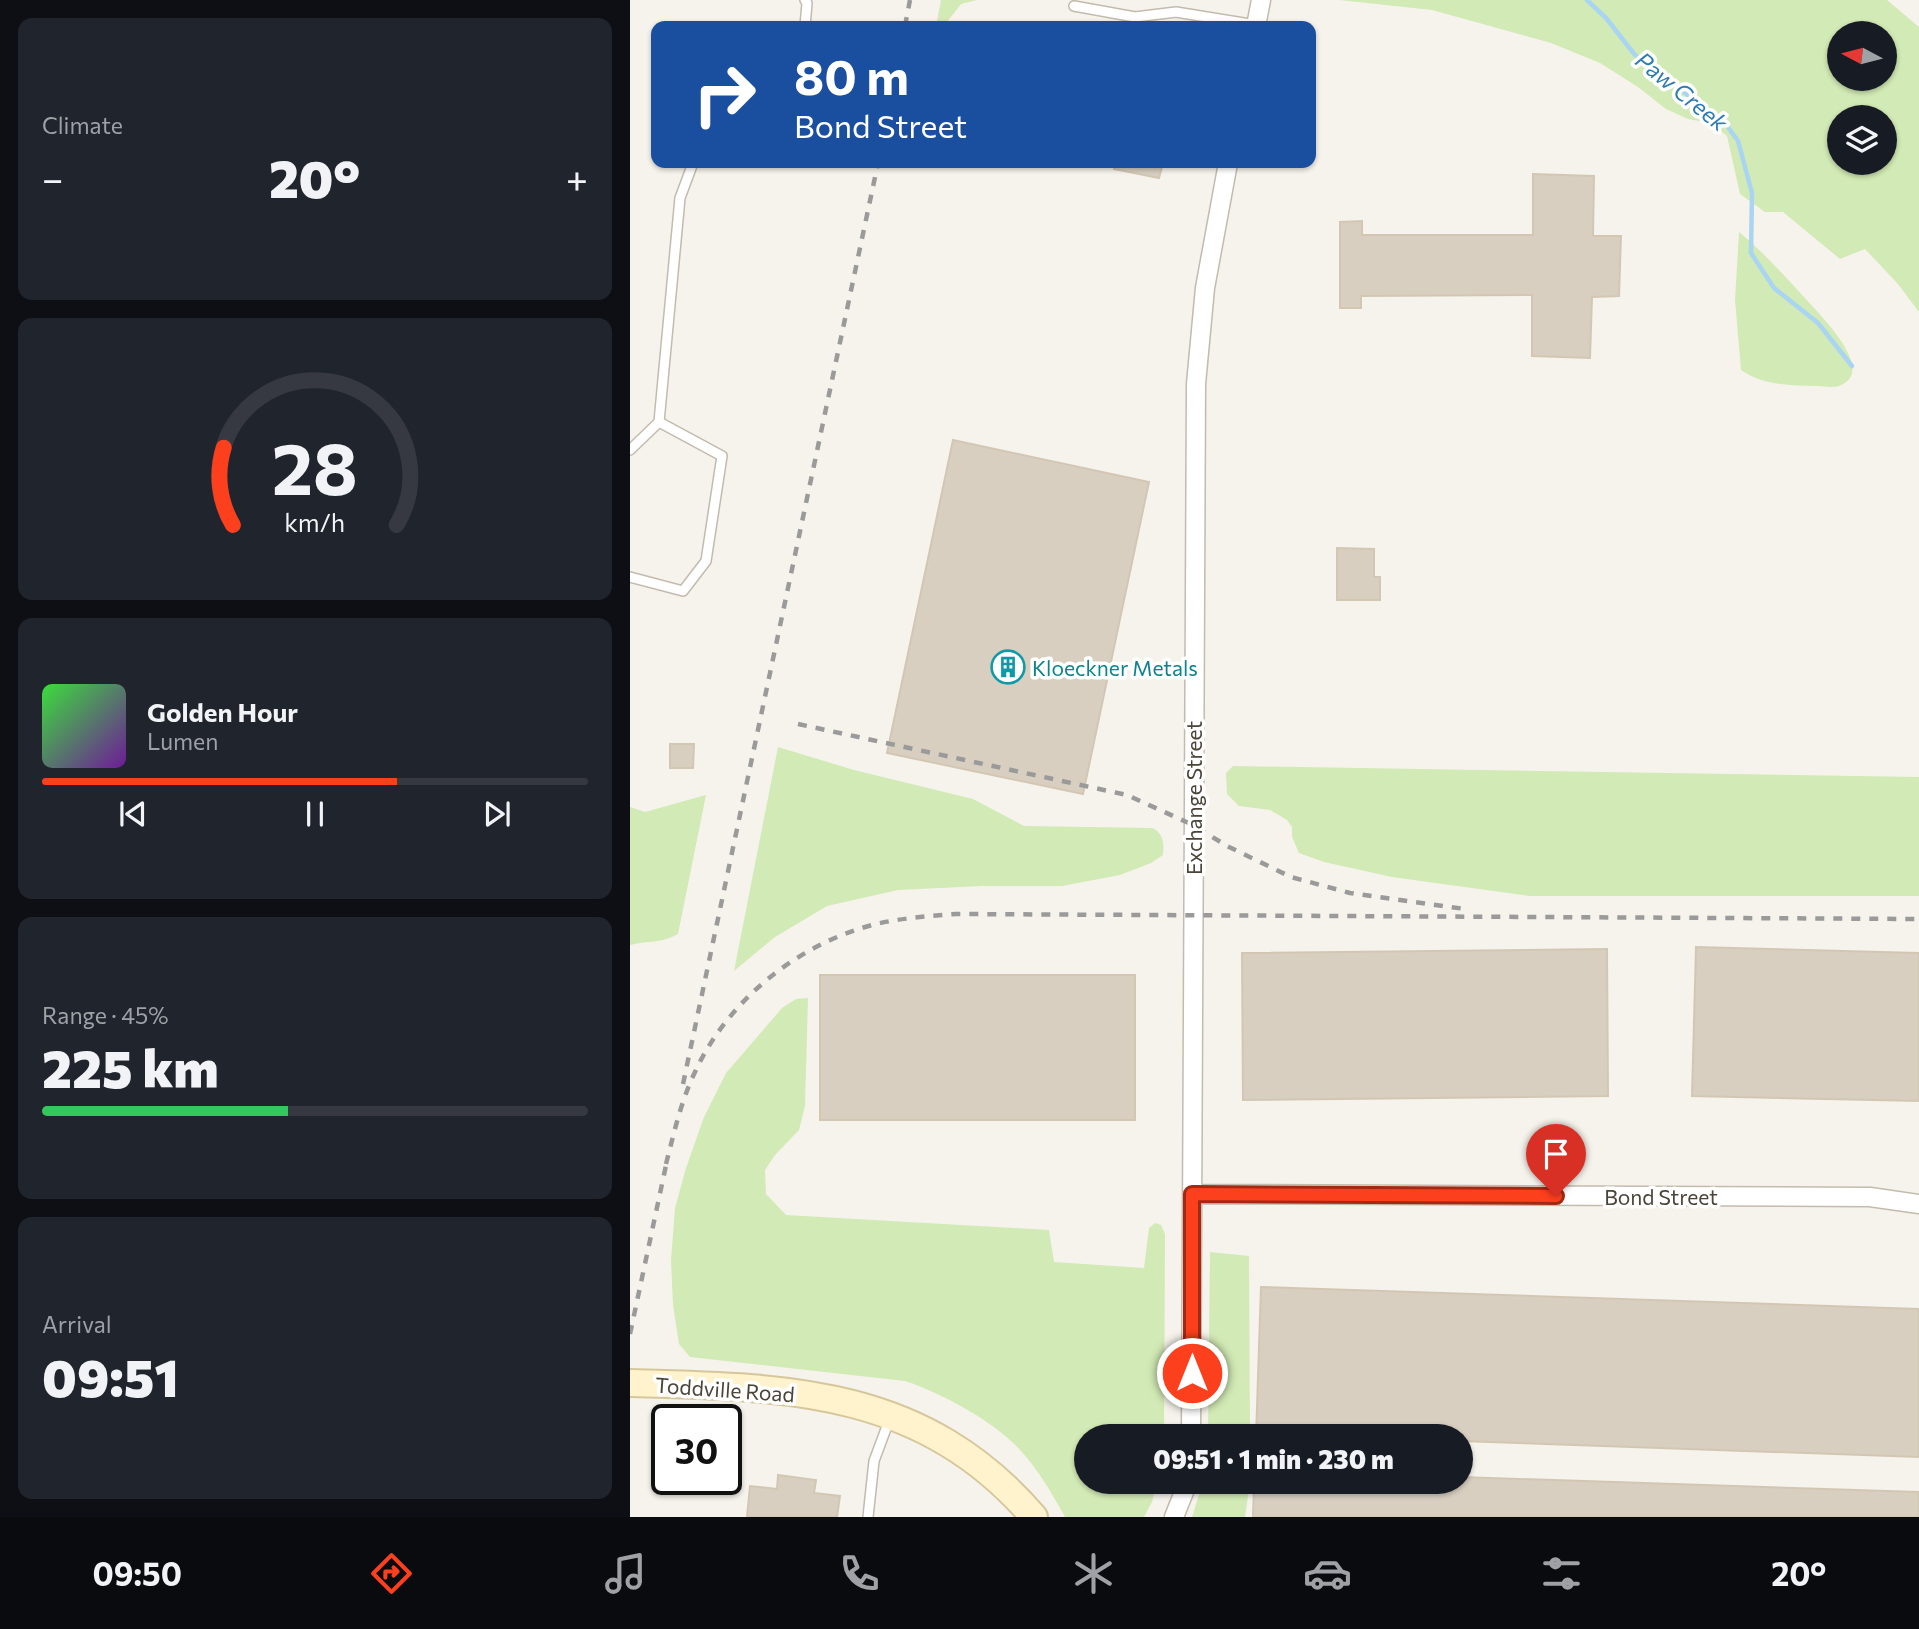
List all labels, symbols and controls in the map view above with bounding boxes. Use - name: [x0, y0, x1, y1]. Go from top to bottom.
- north arrow: [1827, 21, 1897, 91]
- map controls: [1827, 21, 1897, 175]
- text: 80 m: [794, 45, 909, 105]
- water label: Paw Creek: [1630, 45, 1734, 137]
- icon: right: [679, 49, 770, 140]
- text: Bond Street: [794, 105, 967, 145]
- button: layers: [1827, 105, 1897, 175]
- text: Climate: [42, 111, 123, 139]
- text: 20°: [269, 145, 360, 209]
- text: −: [42, 154, 64, 201]
- text: +: [566, 154, 588, 201]
- text: 28: [272, 421, 358, 510]
- text: km/h: [285, 506, 345, 536]
- building icon: Kloeckner Metals: [989, 648, 1027, 686]
- place label: Kloeckner Metals: [1032, 655, 1198, 680]
- text: Golden Hour: [147, 696, 298, 727]
- street label: Exchange Street: [1181, 721, 1206, 875]
- text: Lumen: [147, 727, 218, 755]
- icon: previous: [114, 795, 152, 833]
- icon: pause: [296, 795, 334, 833]
- icon: next: [478, 795, 516, 833]
- text: Range · 45%: [42, 1001, 168, 1029]
- text: 225 km: [42, 1035, 219, 1099]
- pin: [1526, 1124, 1586, 1196]
- icon: arrive: [1537, 1135, 1575, 1173]
- street label: Bond Street: [1604, 1184, 1718, 1209]
- text: Arrival: [42, 1310, 112, 1338]
- position arrow: [1155, 1336, 1229, 1410]
- text: 09:51: [42, 1344, 179, 1408]
- street label: Toddville Road: [654, 1372, 796, 1406]
- speed limit sign: 30: [651, 1404, 742, 1495]
- text: 09:51 · 1 min · 230 m: [1153, 1443, 1394, 1474]
- icon: directions: [367, 1549, 416, 1598]
- icon: music: [601, 1549, 650, 1598]
- icon: phone: [835, 1549, 884, 1598]
- icon: climate: [1069, 1549, 1118, 1598]
- icon: car: [1303, 1549, 1352, 1598]
- icon: filters: [1537, 1549, 1586, 1598]
- text: 09:50: [93, 1553, 182, 1593]
- text: 20°: [1771, 1553, 1826, 1593]

